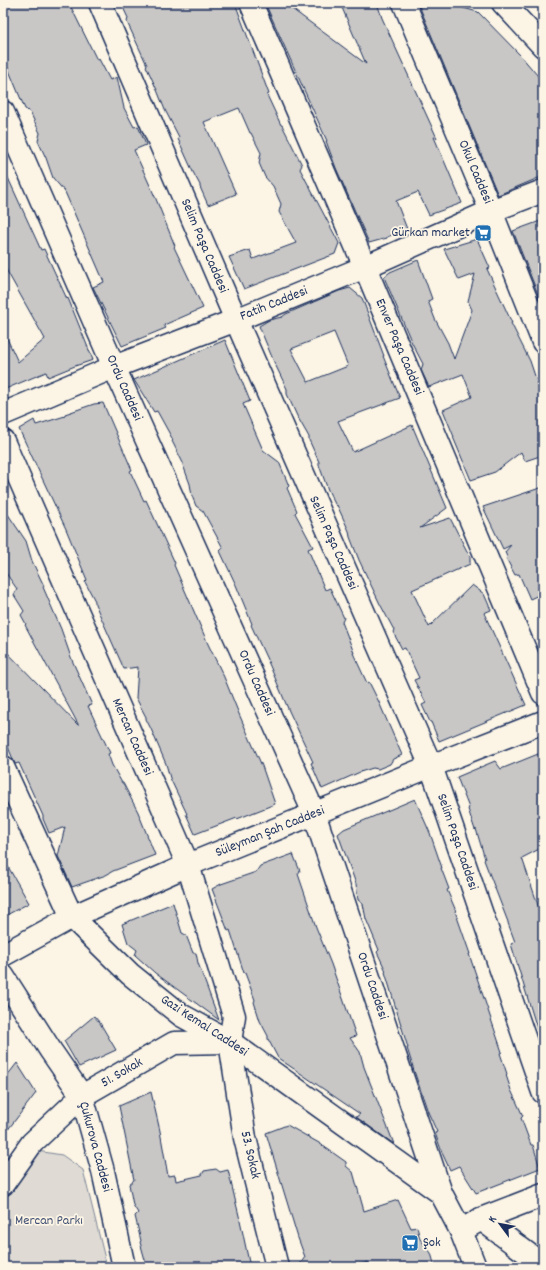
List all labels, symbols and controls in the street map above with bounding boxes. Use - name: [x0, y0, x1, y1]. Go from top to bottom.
- street label: Okul Caddesi: [453, 137, 498, 207]
- street label: Selim Paşa Caddesi: [175, 196, 233, 297]
- place label: Gürkan market: [391, 223, 470, 243]
- supermarket icon: Gürkan market: [473, 223, 493, 243]
- street label: Fatih Caddesi: [237, 281, 311, 327]
- street label: Enver Paşa Caddesi: [370, 296, 429, 399]
- street label: Ordu Caddesi: [101, 352, 148, 425]
- street label: Selim Paşa Caddesi: [303, 493, 363, 594]
- street label: Ordu Caddesi: [233, 647, 280, 720]
- street label: Mercan Caddesi: [106, 695, 158, 779]
- street label: Selim Paşa Caddesi: [431, 791, 483, 893]
- street label: Süleyman Şah Caddesi: [212, 801, 328, 863]
- street label: Ordu Caddesi: [351, 950, 393, 1023]
- street label: Gazi Kemal Caddesi: [156, 990, 252, 1062]
- street label: 51. Sokak: [97, 1053, 147, 1093]
- street label: Çukurova Caddesi: [73, 1100, 117, 1195]
- street label: 53. Sokak: [235, 1129, 265, 1181]
- north arrow: [480, 1204, 520, 1244]
- park label: Mercan Parkı: [15, 1211, 83, 1231]
- text: K: [485, 1213, 501, 1226]
- supermarket icon: Şok: [400, 1233, 420, 1253]
- place label: Şok: [423, 1233, 441, 1253]

